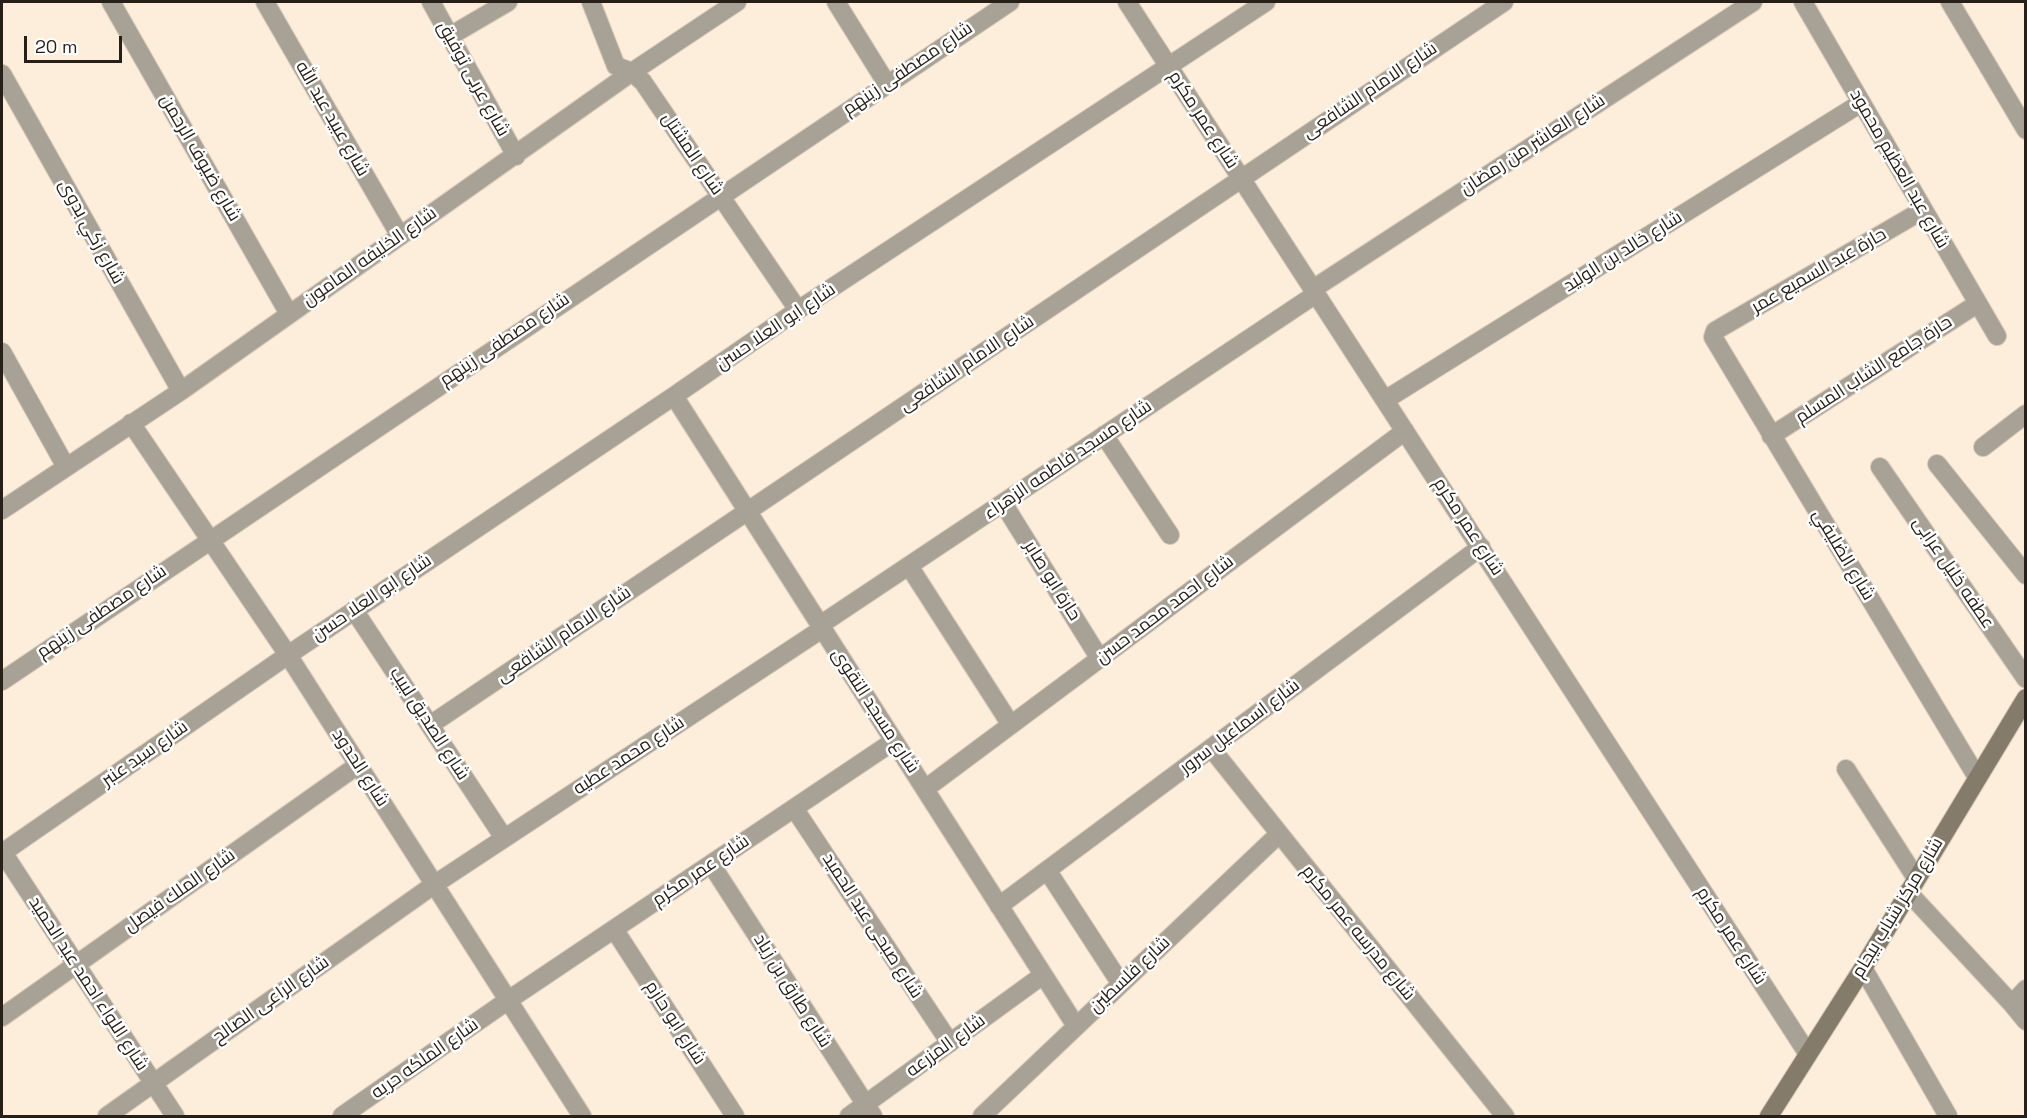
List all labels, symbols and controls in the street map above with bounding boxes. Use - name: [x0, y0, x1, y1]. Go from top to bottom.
- street label: شارع عربى توفيق: [432, 18, 514, 140]
- street label: شارع مصطفى زينهم: [839, 18, 977, 120]
- scale bar: [27, 24, 124, 62]
- text: 20 m: [35, 35, 78, 58]
- street label: شارع الامام الشافعى: [1299, 38, 1441, 144]
- street label: شارع عبيد عبد الله: [290, 58, 374, 180]
- street label: شارع عمر مكرم: [1163, 67, 1243, 173]
- street label: شارع عبد العظيم محمود: [1845, 86, 1953, 252]
- street label: شارع العاشر من رمضان: [1457, 90, 1609, 200]
- street label: شارع ضيوف الرحمن: [155, 91, 245, 225]
- street label: شارع المشتل: [657, 109, 727, 199]
- street label: شارع زكي بدوى: [53, 176, 129, 288]
- street label: شارع الخليفه المامون: [299, 203, 441, 311]
- street label: شارع خالد بن الوليد: [1560, 207, 1686, 297]
- street label: حارة عبد السميع عمر: [1748, 224, 1890, 318]
- street label: شارع ابو العلا حسن: [712, 279, 840, 375]
- street label: شارع مصطفى زينهم: [436, 289, 574, 391]
- street label: شارع الامام الشافعى: [896, 311, 1038, 417]
- street label: حارة جامع الشاب المسلم: [1792, 311, 1956, 429]
- street label: شارع مسجد فاطمه الزهراء: [980, 396, 1156, 524]
- street label: شارع عمر مكرم: [1428, 474, 1508, 580]
- street label: شارع الضليفي: [1807, 505, 1879, 605]
- street label: عطفه خليل عرابى: [1908, 513, 1998, 633]
- street label: حارة ابو صابر: [1019, 537, 1085, 625]
- street label: شارع ابو العلا حسن: [308, 550, 436, 646]
- street label: شارع احمد محمد حسن: [1092, 551, 1238, 669]
- street label: شارع مصطفى زينهم: [33, 561, 171, 663]
- street label: شارع الامام الشافعى: [493, 582, 635, 688]
- street label: شارع مسجد التقوى: [827, 644, 923, 778]
- street label: شارع الصديق لبيب: [385, 664, 473, 784]
- street label: شارع اسماعيل سرور: [1176, 675, 1304, 779]
- street label: شارع محمد عطيه: [569, 712, 689, 800]
- street label: شارع سيد عنبر: [98, 716, 192, 792]
- street label: شارع الحدود: [327, 725, 393, 811]
- street label: شارع عمر مكرم: [648, 831, 754, 911]
- street label: شارع مركز شباب بيجام: [1848, 834, 1948, 982]
- street label: شارع الملك فيصل: [120, 845, 240, 937]
- street label: شارع صبحى عبد الحميد: [817, 849, 927, 1003]
- street label: شارع مدرسه عمر مكرم: [1297, 861, 1419, 1005]
- street label: شارع عمر مكرم: [1691, 883, 1771, 989]
- street label: شارع اللواء احمد عبد الحميد: [23, 893, 153, 1075]
- street label: شارع طارق بن زياد: [748, 930, 836, 1052]
- street label: شارع فلسطين: [1085, 932, 1175, 1018]
- street label: شارع الراعى الصالح: [209, 952, 333, 1048]
- street label: شارع ابو حازم: [640, 977, 710, 1069]
- street label: شارع المزرعه: [902, 1010, 990, 1082]
- street label: شارع الملكه حريه: [367, 1014, 483, 1104]

